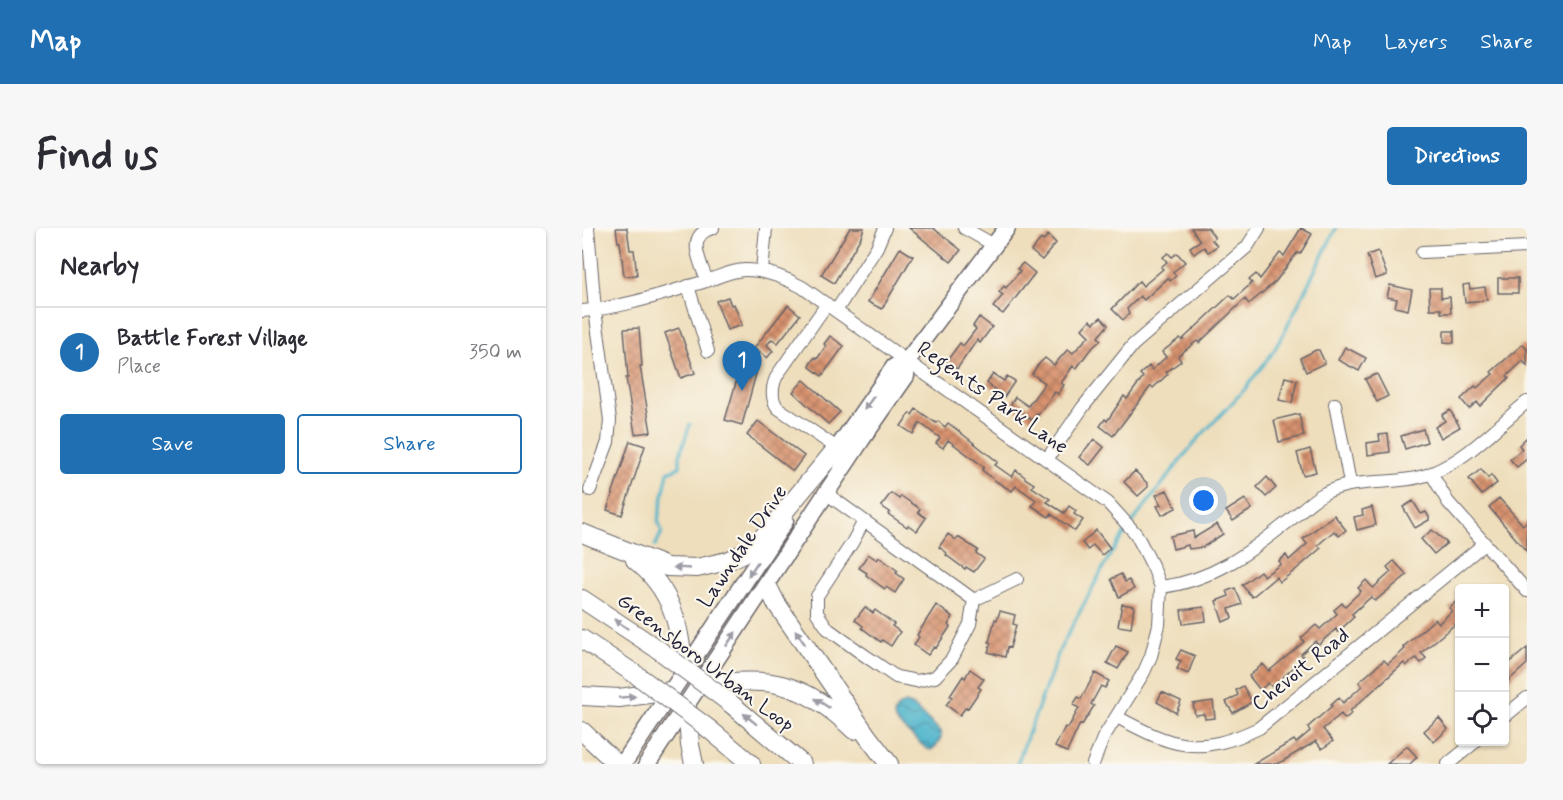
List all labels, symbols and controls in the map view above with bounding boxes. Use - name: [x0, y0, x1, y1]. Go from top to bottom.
- text: Map: [30, 24, 81, 61]
- text: Map: [1313, 28, 1351, 56]
- text: Layers: [1384, 28, 1447, 56]
- text: Share: [1480, 28, 1533, 56]
- button: Directions: [1387, 127, 1527, 185]
- text: Find us: [36, 129, 158, 184]
- text: Nearby: [60, 250, 139, 284]
- text: Battle Forest Village: [117, 325, 308, 353]
- street label: Regents Park Lane: [910, 335, 1074, 462]
- text: 1: [75, 339, 84, 366]
- text: 350 m: [469, 339, 522, 366]
- pin: 1: [722, 342, 762, 391]
- text: Place: [117, 353, 161, 380]
- one-way arrow: [863, 395, 875, 411]
- button: Save: [60, 414, 285, 474]
- button: Share: [297, 414, 522, 474]
- street label: Lawndale Drive: [691, 480, 794, 613]
- your location: [1189, 486, 1218, 515]
- one-way arrow: [747, 560, 759, 576]
- one-way arrow: [672, 563, 691, 572]
- map controls: [1455, 584, 1509, 746]
- button: +: [1455, 584, 1509, 638]
- street label: Greensboro Urban Loop: [611, 587, 800, 739]
- one-way arrow: [613, 618, 629, 630]
- street label: Chevoit Road: [1246, 622, 1355, 718]
- one-way arrow: [794, 630, 806, 646]
- one-way arrow: [725, 631, 737, 647]
- button: −: [1455, 638, 1509, 692]
- one-way arrow: [617, 692, 636, 702]
- button: locate: [1455, 692, 1509, 746]
- one-way arrow: [814, 698, 830, 709]
- one-way arrow: [742, 713, 758, 726]

